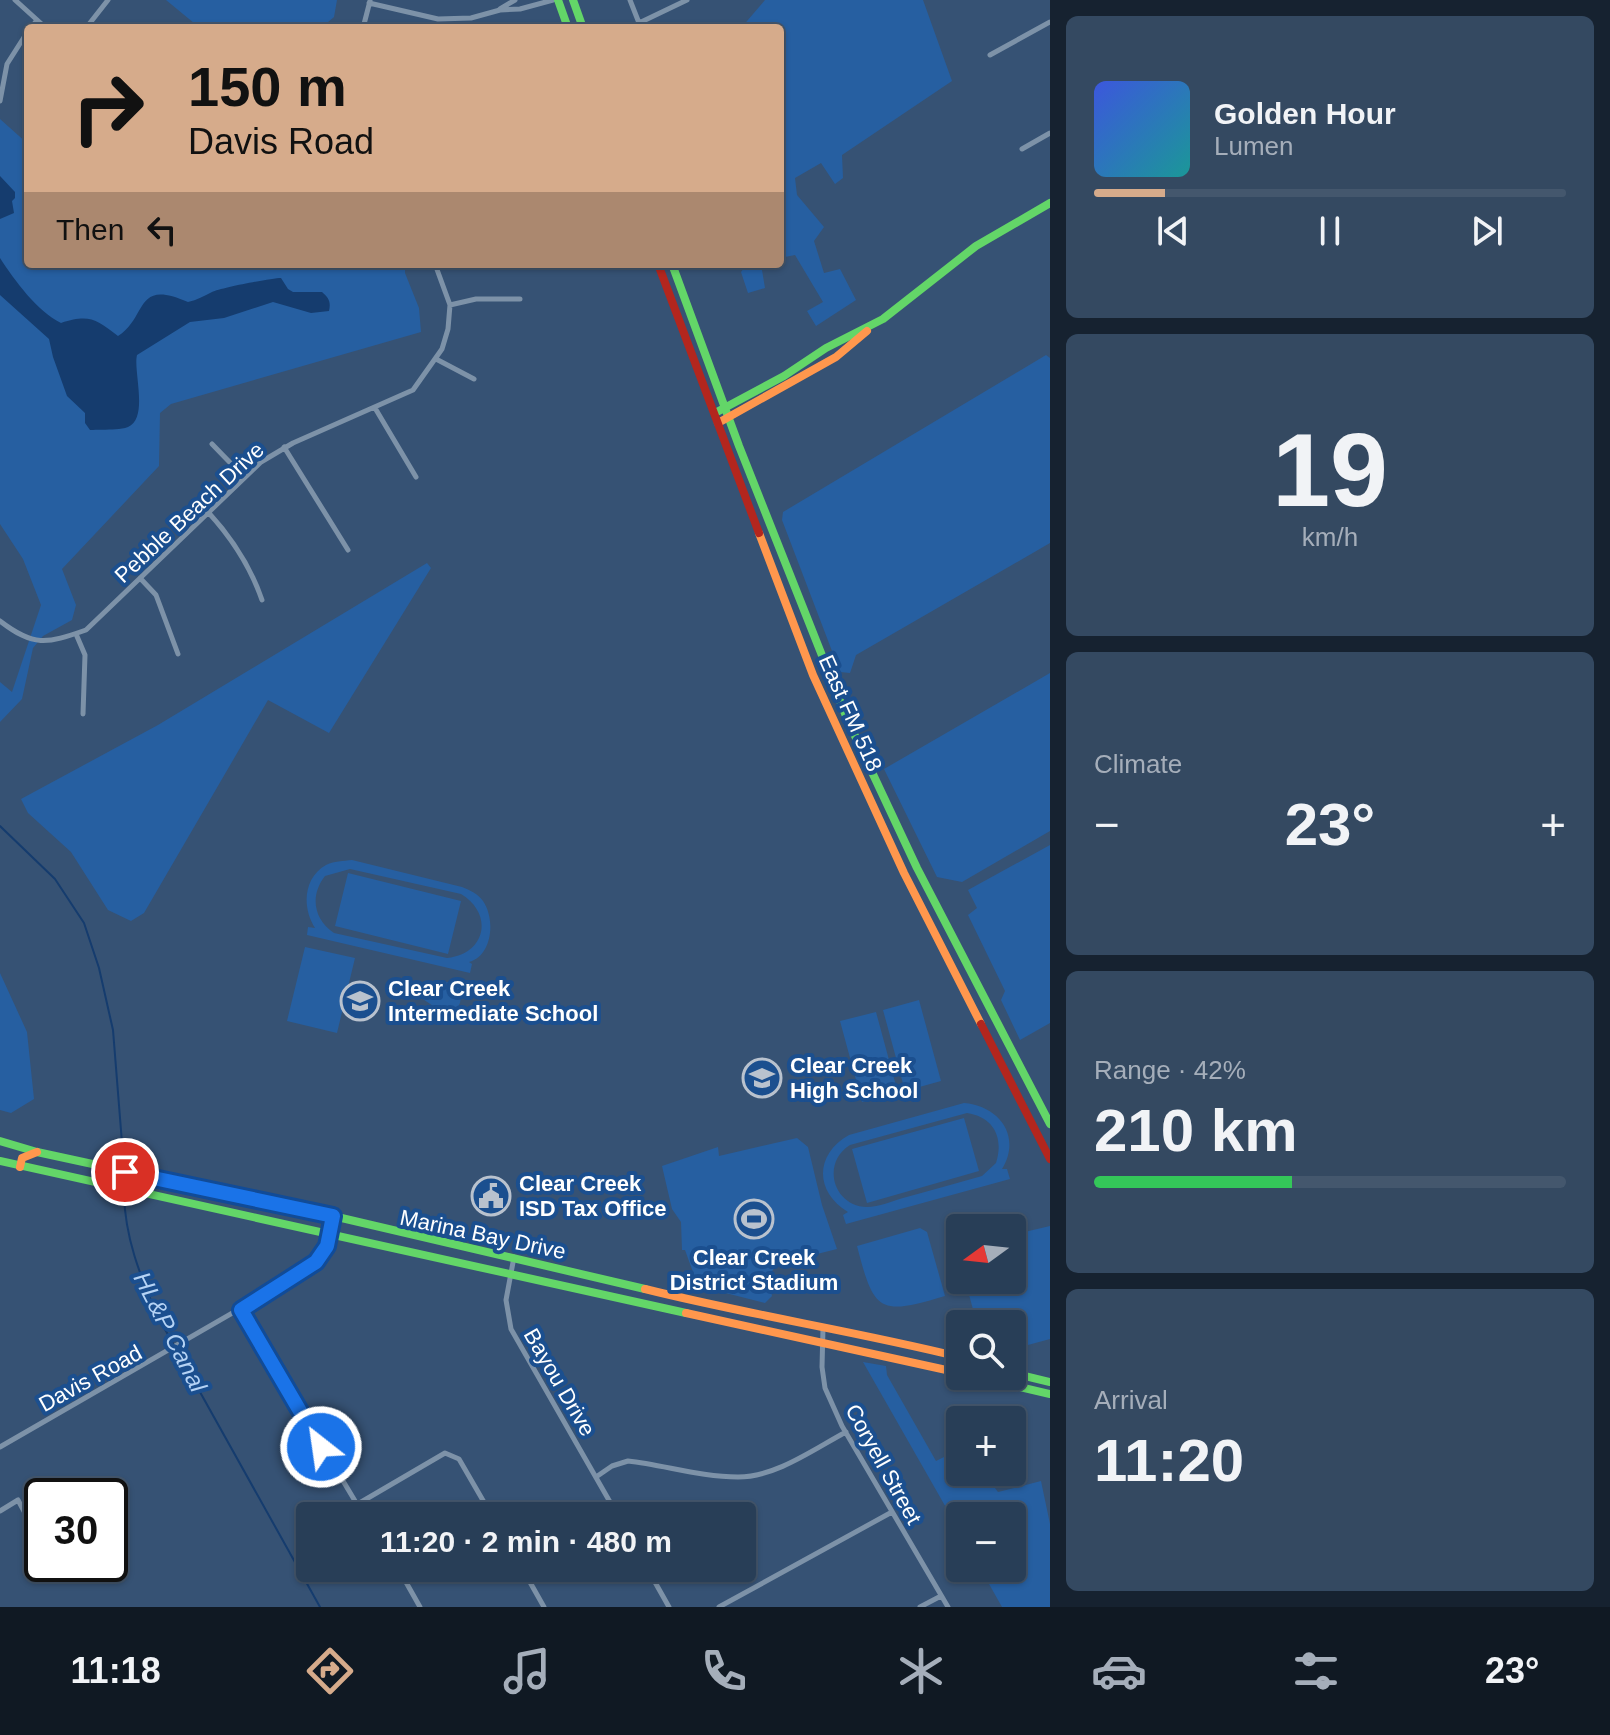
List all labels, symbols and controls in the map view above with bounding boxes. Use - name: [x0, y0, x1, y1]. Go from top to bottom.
- text: 150 m: [188, 55, 347, 118]
- icon: right: [56, 56, 160, 160]
- text: Golden Hour: [1214, 97, 1396, 130]
- text: Davis Road: [188, 121, 374, 162]
- text: Lumen: [1214, 131, 1294, 161]
- icon: left: [140, 208, 184, 252]
- icon: previous: [1151, 209, 1195, 253]
- icon: pause: [1308, 209, 1352, 253]
- icon: next: [1465, 209, 1509, 253]
- text: Then: [56, 213, 124, 246]
- text: 19: [1272, 412, 1388, 528]
- street label: Pebble Beach Drive: [110, 437, 269, 588]
- text: km/h: [1302, 522, 1358, 552]
- street label: East FM 518: [814, 651, 887, 775]
- text: Climate: [1094, 749, 1182, 779]
- text: 23°: [1285, 791, 1375, 858]
- text: −: [1094, 800, 1120, 849]
- text: +: [1540, 800, 1566, 849]
- place label: Clear Creek Intermediate School: [388, 976, 598, 1026]
- school or university icon: Clear Creek Intermediate School: [339, 980, 381, 1022]
- place label: Clear Creek High School: [790, 1053, 918, 1103]
- text: Range · 42%: [1094, 1055, 1246, 1085]
- school or university icon: Clear Creek High School: [741, 1057, 783, 1099]
- text: 210 km: [1094, 1097, 1298, 1164]
- pin: [91, 1138, 159, 1206]
- icon: arrive: [103, 1150, 147, 1194]
- place label: Clear Creek ISD Tax Office: [519, 1171, 667, 1221]
- public building icon: Clear Creek ISD Tax Office: [470, 1175, 512, 1217]
- sports icon: Clear Creek District Stadium: [733, 1198, 775, 1240]
- street label: Marina Bay Drive: [398, 1205, 568, 1264]
- north arrow: [946, 1214, 1026, 1294]
- map controls: [946, 1214, 1026, 1582]
- place label: Clear Creek District Stadium: [670, 1245, 838, 1295]
- water label: HL&P Canal: [129, 1267, 213, 1397]
- button: search: [946, 1310, 1026, 1390]
- street label: Bayou Drive: [519, 1324, 600, 1440]
- street label: Davis Road: [34, 1340, 146, 1417]
- text: Arrival: [1094, 1385, 1168, 1415]
- street label: Coryell Street: [840, 1400, 927, 1529]
- position arrow: [279, 1405, 363, 1489]
- button: +: [946, 1406, 1026, 1486]
- text: 11:20: [1094, 1427, 1244, 1494]
- speed limit sign: 30: [24, 1478, 128, 1582]
- button: −: [946, 1502, 1026, 1582]
- text: 11:20 · 2 min · 480 m: [380, 1525, 672, 1558]
- icon: directions: [302, 1643, 358, 1699]
- icon: music: [499, 1643, 555, 1699]
- icon: phone: [696, 1643, 752, 1699]
- icon: climate: [893, 1643, 949, 1699]
- icon: car: [1091, 1643, 1147, 1699]
- icon: filters: [1288, 1643, 1344, 1699]
- text: 11:18: [71, 1650, 161, 1691]
- text: 23°: [1485, 1650, 1539, 1691]

